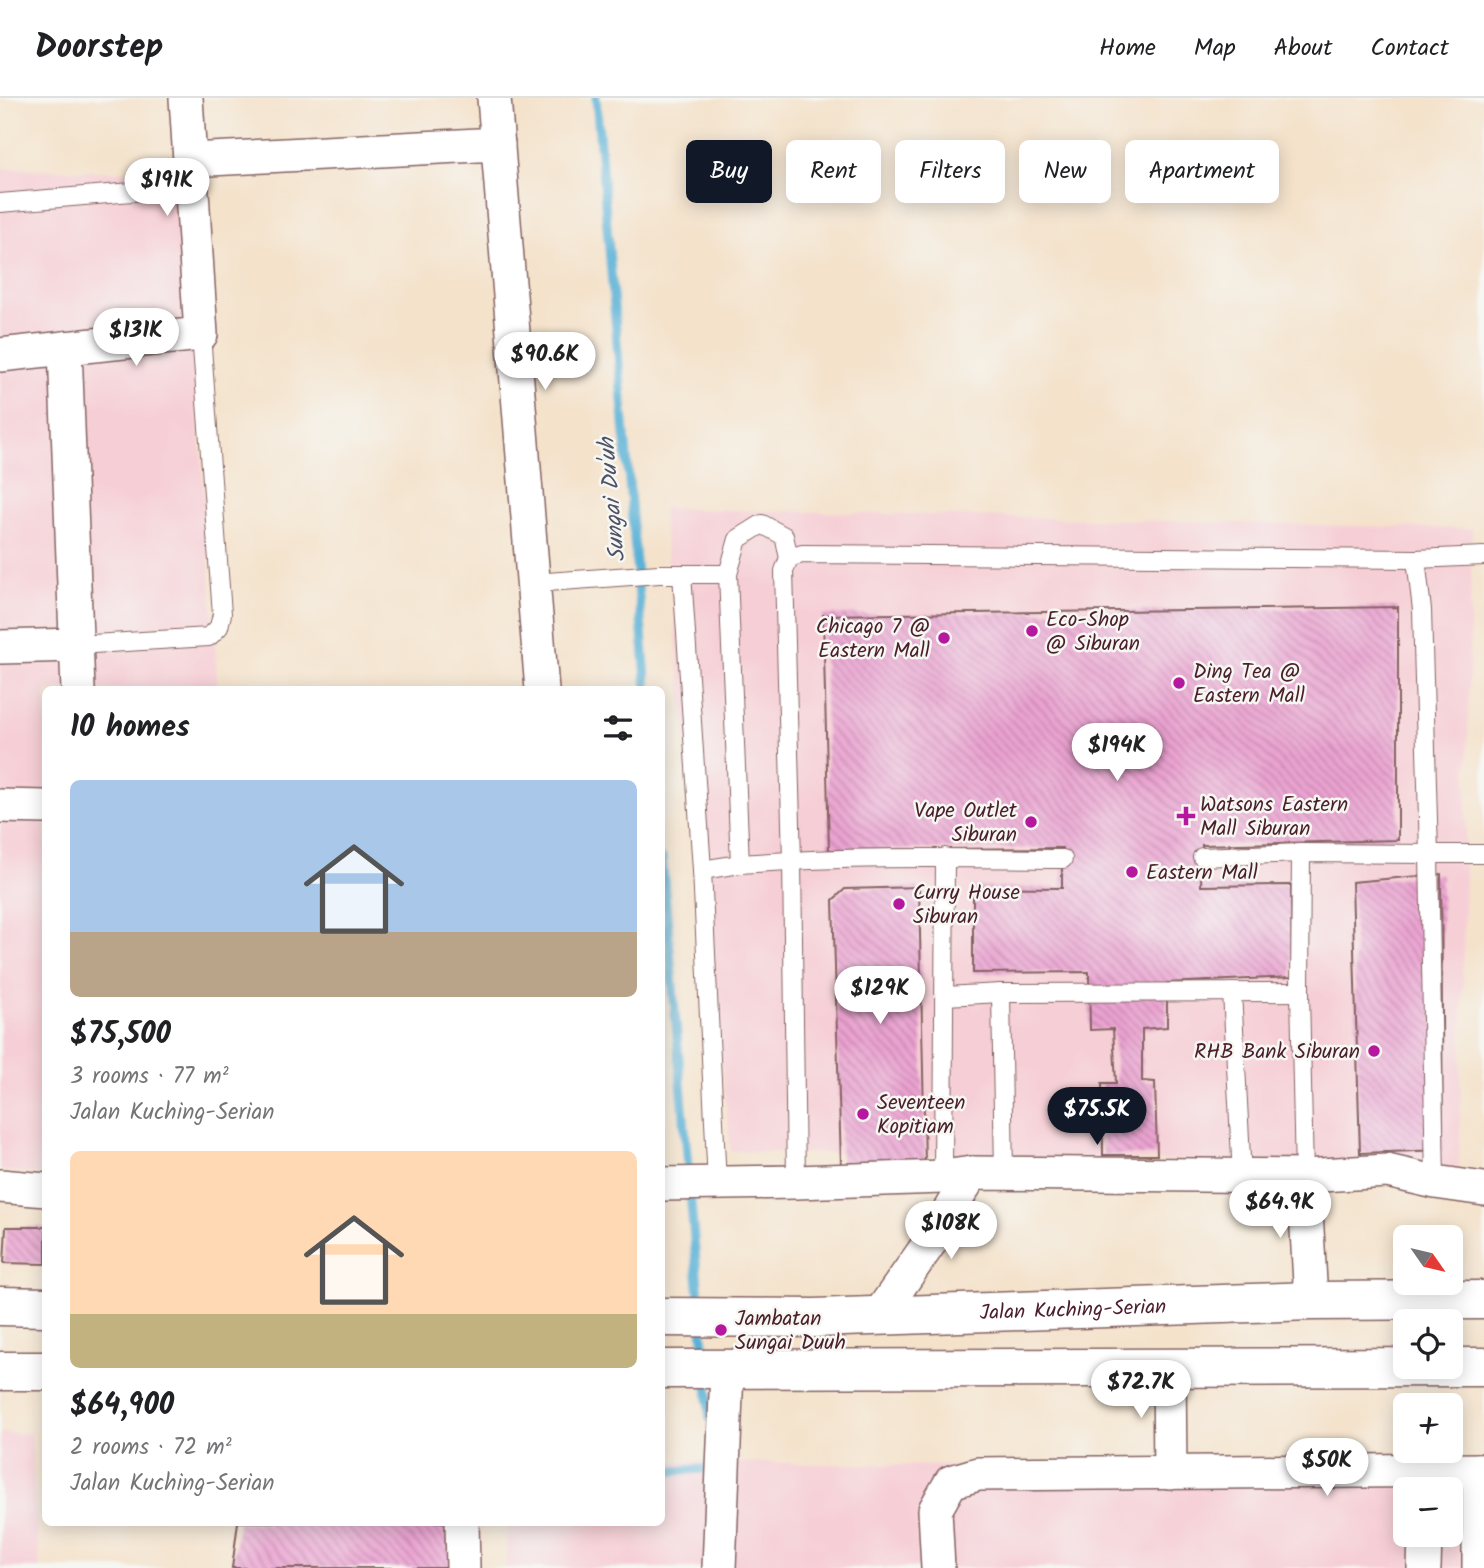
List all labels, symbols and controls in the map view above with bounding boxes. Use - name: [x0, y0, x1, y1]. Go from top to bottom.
- text: Doorstep: [35, 22, 163, 75]
- text: Home: [1099, 29, 1156, 68]
- text: Map: [1194, 29, 1236, 68]
- text: About: [1274, 29, 1332, 68]
- text: Contact: [1370, 29, 1449, 68]
- chip: Buy: [686, 140, 772, 203]
- chip: Rent: [786, 140, 881, 203]
- chip: Filters: [895, 140, 1005, 203]
- chip: New: [1019, 140, 1111, 203]
- chip: Apartment: [1125, 140, 1279, 203]
- pin: $191K: [118, 158, 216, 218]
- text: $191K: [141, 163, 194, 199]
- pin: $131K: [87, 308, 185, 368]
- text: $131K: [109, 313, 163, 349]
- pin: $90.6K: [488, 332, 602, 392]
- text: $90.6K: [511, 337, 579, 373]
- water label: Sungai Du'uh: [589, 435, 636, 563]
- place label: Eco-Shop @ Siburan: [1046, 604, 1140, 661]
- place label: Chicago 7 @ Eastern Mall: [816, 611, 930, 668]
- marker: Eco-Shop @ Siburan: [1024, 623, 1040, 639]
- marker: Chicago 7 @ Eastern Mall: [936, 630, 952, 646]
- place label: Ding Tea @ Eastern Mall: [1193, 656, 1305, 713]
- marker: Ding Tea @ Eastern Mall: [1171, 675, 1187, 691]
- text: 10 homes: [70, 704, 190, 752]
- icon: filters: [599, 709, 637, 747]
- pin: $194K: [1068, 724, 1166, 783]
- text: $194K: [1088, 728, 1146, 764]
- place label: Watsons Eastern Mall Siburan: [1200, 789, 1348, 846]
- place label: Vape Outlet Siburan: [914, 795, 1018, 852]
- marker: Watsons Eastern Mall Siburan: [1178, 808, 1194, 824]
- marker: Vape Outlet Siburan: [1023, 814, 1039, 830]
- icon: home: [291, 826, 417, 952]
- place label: Eastern Mall: [1146, 857, 1258, 890]
- marker: Eastern Mall: [1124, 864, 1140, 880]
- place label: Curry House Siburan: [913, 877, 1020, 934]
- marker: Curry House Siburan: [891, 896, 907, 912]
- pin: $129K: [831, 967, 929, 1026]
- text: $129K: [850, 971, 910, 1007]
- text: $75,500: [70, 1011, 171, 1059]
- place label: RHB Bank Siburan: [1194, 1036, 1360, 1069]
- marker: RHB Bank Siburan: [1366, 1043, 1382, 1059]
- text: 3 rooms · 77 m²: [70, 1059, 229, 1095]
- place label: Seventeen Kopitiam: [877, 1087, 965, 1144]
- pin: $75.5K: [1040, 1088, 1154, 1147]
- text: $75.5K: [1063, 1092, 1131, 1128]
- text: Jalan Kuching-Serian: [70, 1095, 275, 1131]
- marker: Seventeen Kopitiam: [855, 1106, 871, 1122]
- pin: $64.9K: [1223, 1180, 1337, 1240]
- text: $64.9K: [1245, 1185, 1315, 1221]
- icon: home: [291, 1197, 417, 1323]
- pin: $108K: [902, 1202, 1000, 1261]
- text: $108K: [921, 1206, 981, 1242]
- north arrow: [1393, 1225, 1463, 1295]
- map controls: [1393, 1225, 1463, 1547]
- street label: Jalan Kuching-Serian: [979, 1291, 1167, 1330]
- place label: Jambatan Sungai Duuh: [735, 1303, 846, 1360]
- button: locate: [1393, 1309, 1463, 1379]
- marker: Jambatan Sungai Duuh: [713, 1322, 729, 1338]
- pin: $72.7K: [1084, 1360, 1198, 1420]
- text: $72.7K: [1107, 1365, 1175, 1401]
- text: $64,900: [70, 1382, 174, 1430]
- button: +: [1393, 1393, 1463, 1463]
- text: 2 rooms · 72 m²: [70, 1430, 232, 1466]
- pin: $50K: [1286, 1438, 1368, 1498]
- text: $50K: [1302, 1443, 1352, 1479]
- text: Jalan Kuching-Serian: [70, 1466, 275, 1502]
- button: −: [1393, 1477, 1463, 1547]

